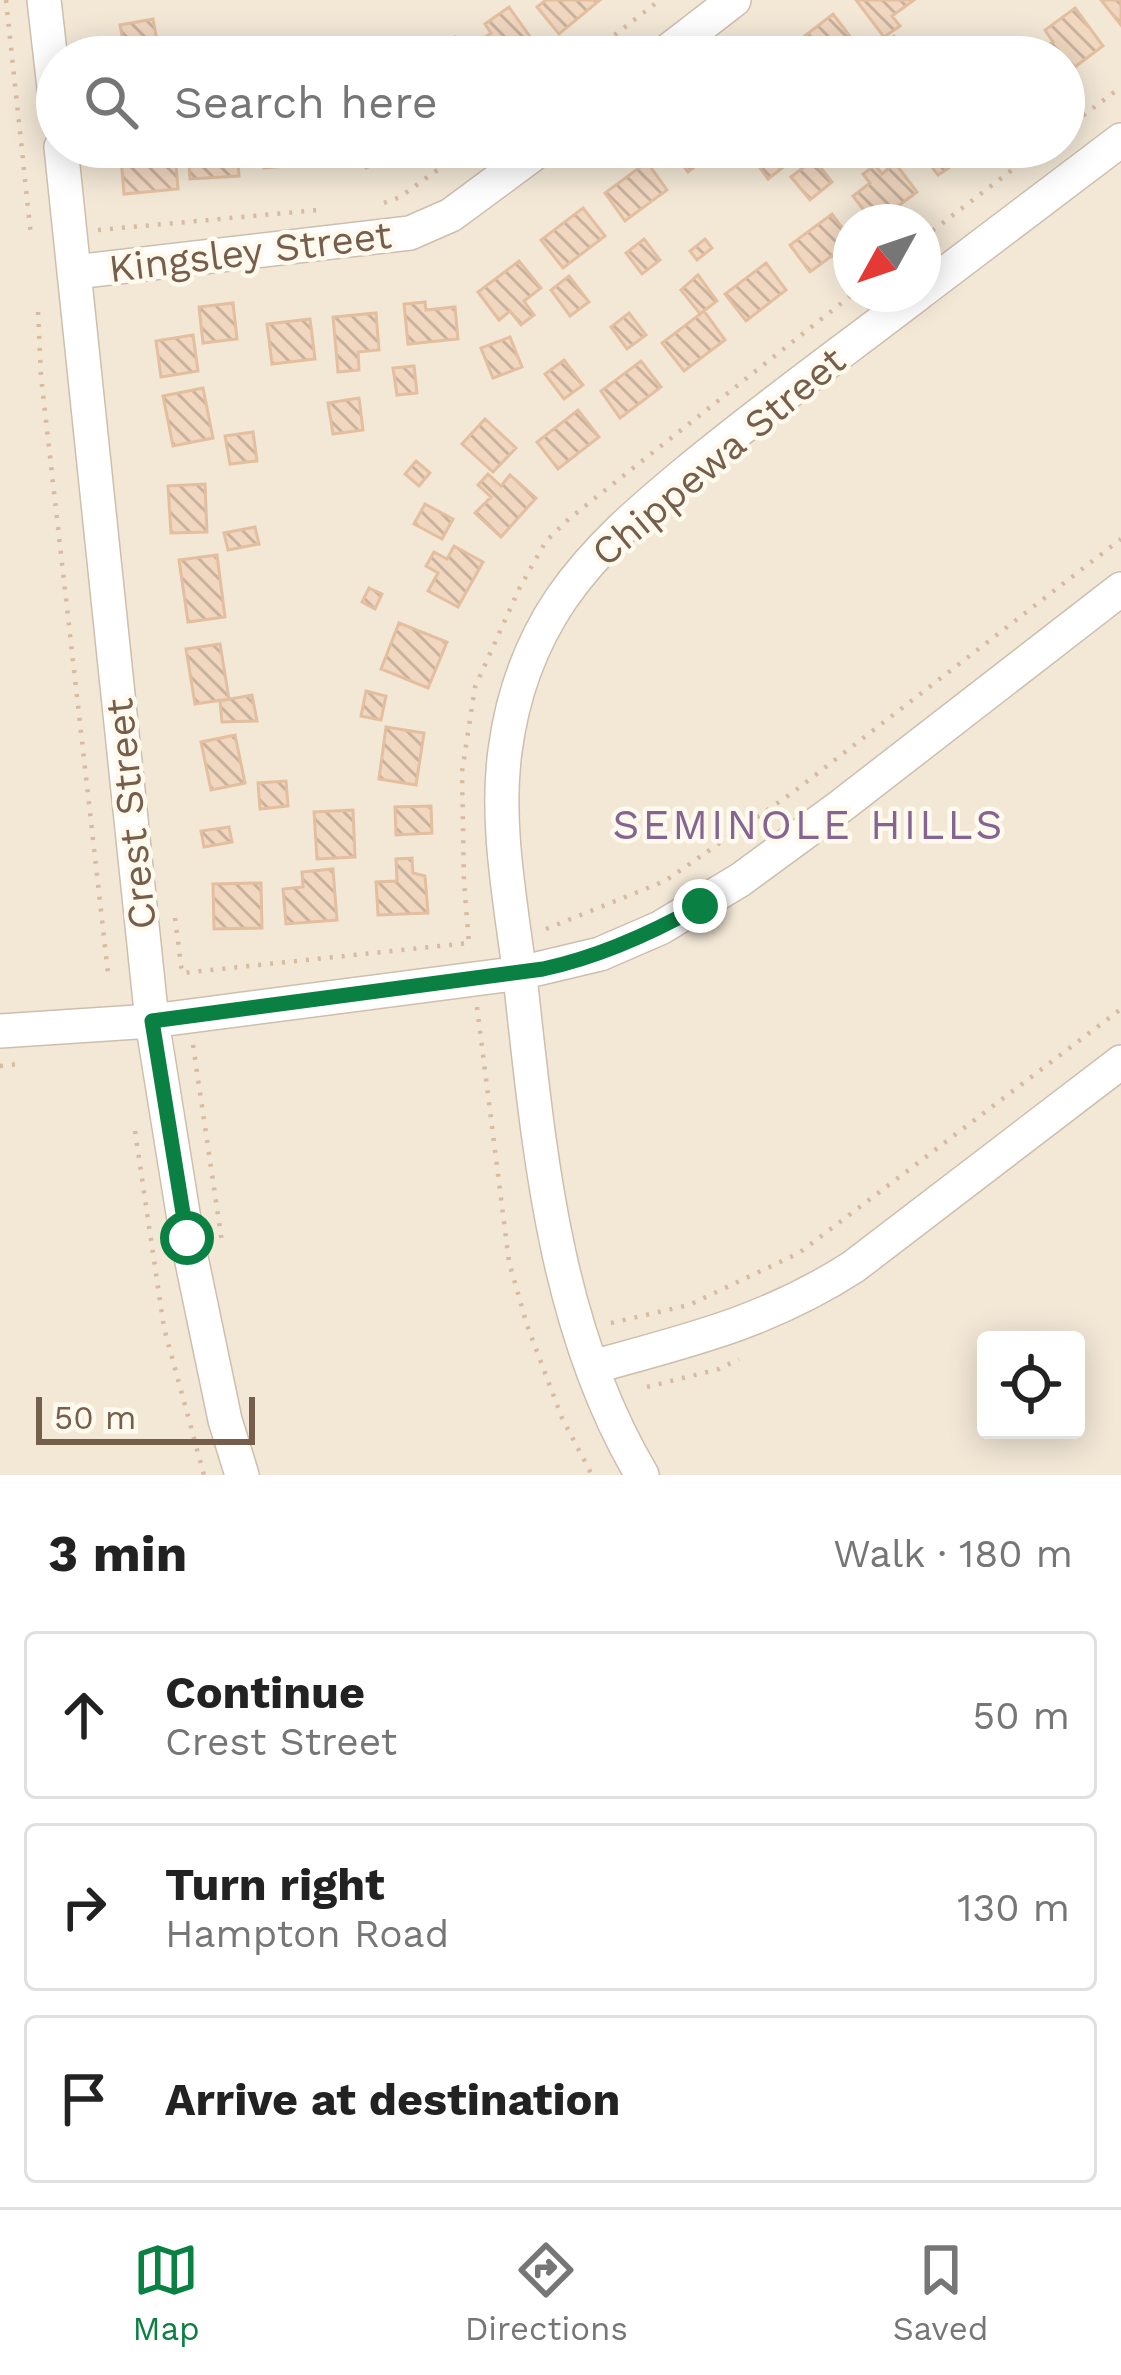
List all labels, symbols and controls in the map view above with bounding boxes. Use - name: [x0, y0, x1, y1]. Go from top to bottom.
- search box: [36, 36, 1085, 168]
- icon: search: [78, 69, 144, 135]
- text: Search here: [174, 76, 438, 129]
- north arrow: [833, 204, 941, 312]
- street label: Kingsley Street: [106, 212, 394, 291]
- street label: Chippewa Street: [583, 338, 854, 575]
- street label: Crest Street: [96, 696, 165, 932]
- district label: SEMINOLE HILLS: [613, 800, 1005, 849]
- route end: [673, 879, 727, 933]
- route start: [160, 1211, 214, 1265]
- map controls: [977, 1331, 1085, 1439]
- button: locate: [977, 1331, 1085, 1439]
- scale bar: [36, 1391, 255, 1444]
- text: 50 m: [54, 1398, 136, 1437]
- text: 3 min: [48, 1524, 187, 1583]
- text: Walk · 180 m: [833, 1531, 1073, 1576]
- text: Continue: [165, 1666, 365, 1719]
- icon: ahead: [51, 1682, 117, 1748]
- text: 50 m: [973, 1693, 1070, 1738]
- text: Crest Street: [165, 1719, 397, 1764]
- text: Turn right: [165, 1858, 385, 1911]
- icon: right: [51, 1874, 117, 1940]
- text: 130 m: [957, 1885, 1070, 1930]
- text: Hampton Road: [165, 1911, 449, 1956]
- icon: arrive: [51, 2066, 117, 2132]
- text: Arrive at destination: [165, 2073, 620, 2126]
- tab: Map: [132, 2237, 200, 2348]
- tab: Directions: [465, 2237, 628, 2348]
- tab: Saved: [893, 2237, 989, 2348]

